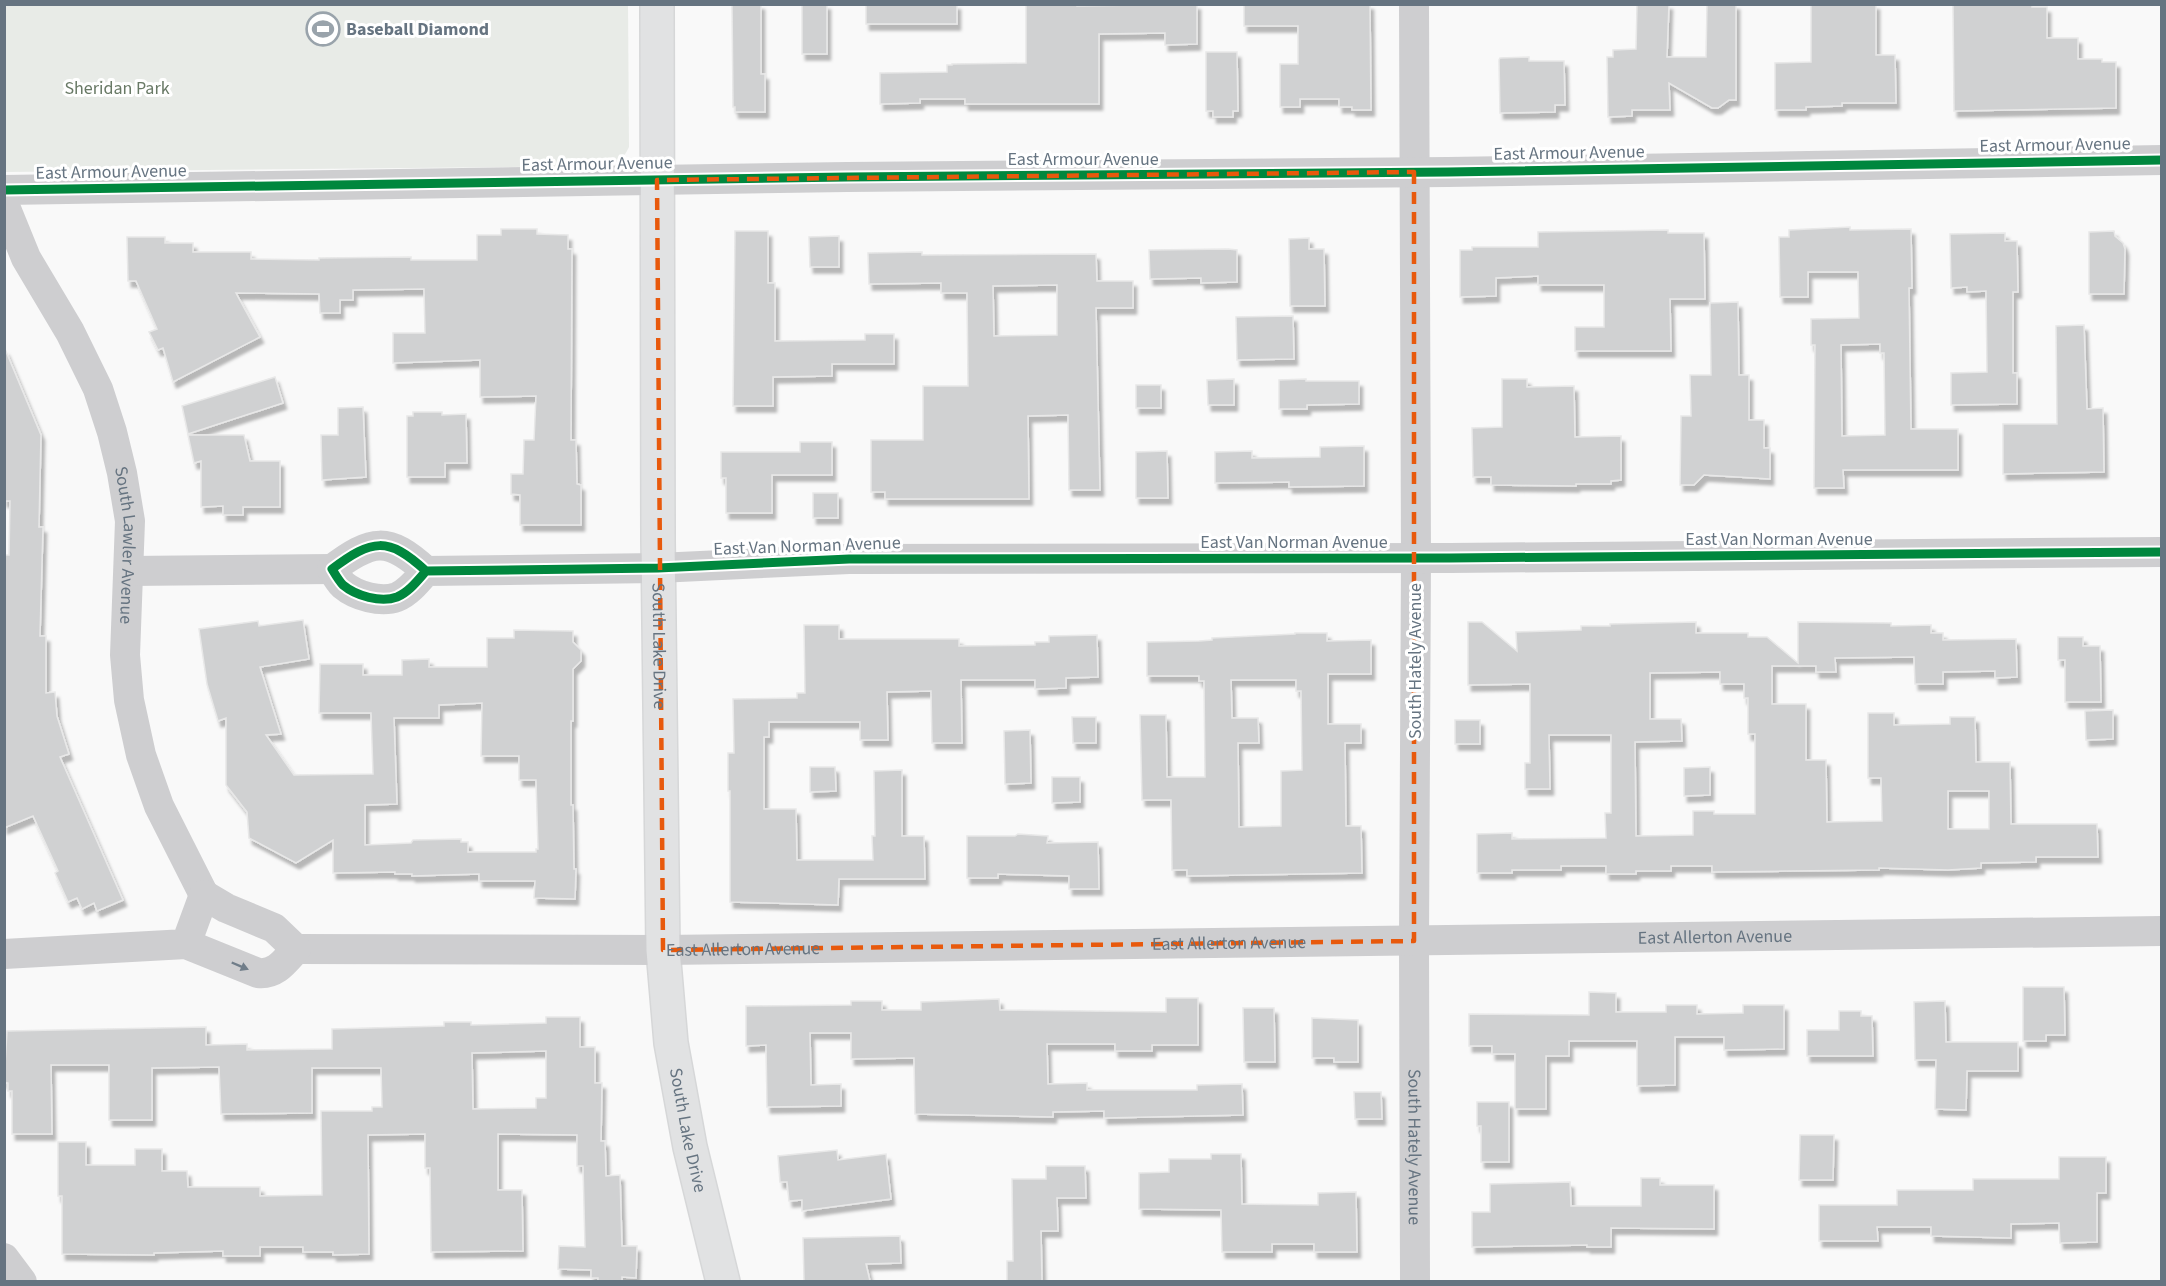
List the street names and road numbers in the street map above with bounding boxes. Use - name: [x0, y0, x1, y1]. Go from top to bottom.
- street label: East Armour Avenue: [1979, 131, 2131, 159]
- street label: East Armour Avenue: [1493, 139, 1645, 167]
- street label: East Armour Avenue: [1007, 147, 1159, 172]
- street label: East Armour Avenue: [521, 150, 673, 178]
- street label: East Armour Avenue: [35, 158, 187, 186]
- street label: South Lawler Avenue: [108, 464, 143, 625]
- street label: East Van Norman Avenue: [1685, 527, 1873, 552]
- street label: East Van Norman Avenue: [713, 530, 901, 562]
- street label: East Van Norman Avenue: [1200, 530, 1388, 555]
- street label: South Lake Drive: [646, 582, 673, 710]
- street label: South Hately Avenue: [1403, 583, 1428, 739]
- street label: East Allerton Avenue: [1638, 923, 1792, 950]
- street label: East Allerton Avenue: [1152, 929, 1306, 956]
- street label: East Allerton Avenue: [666, 936, 820, 962]
- street label: South Lake Drive: [663, 1066, 713, 1195]
- street label: South Hately Avenue: [1402, 1069, 1427, 1225]

